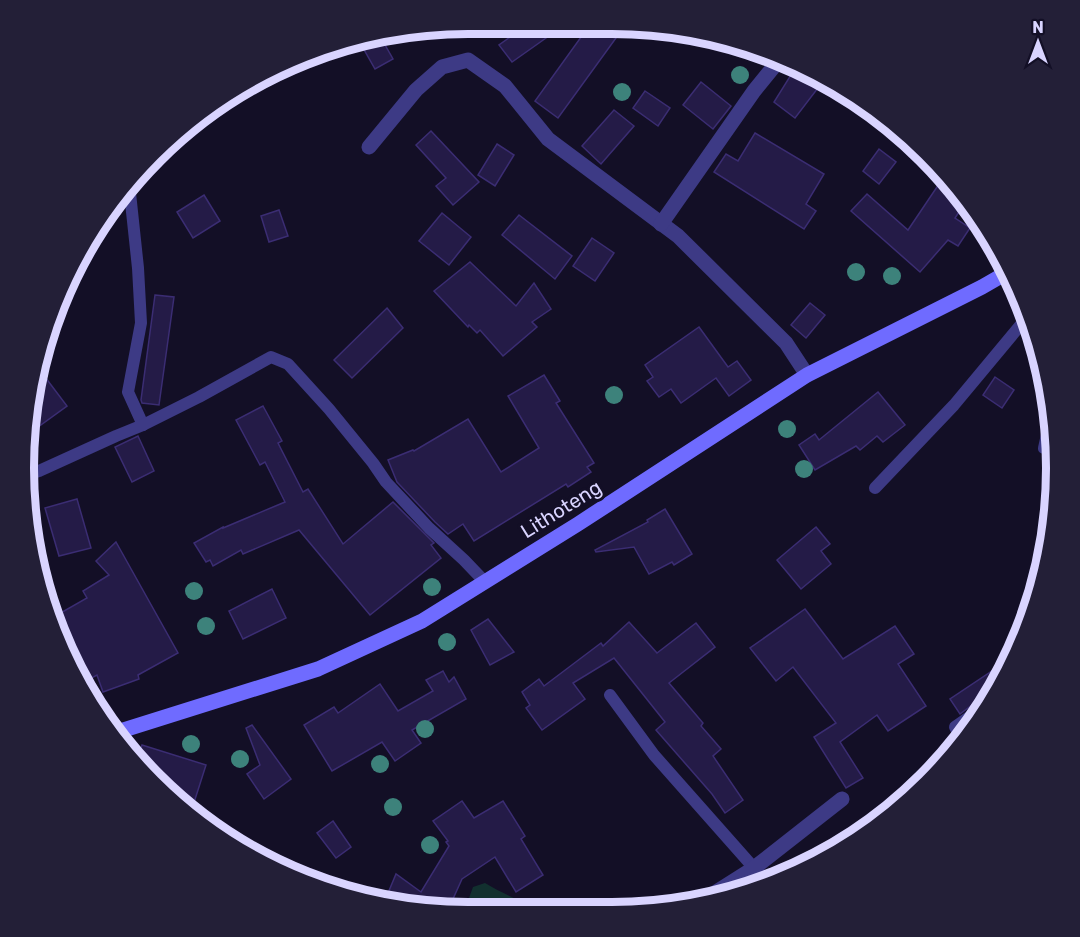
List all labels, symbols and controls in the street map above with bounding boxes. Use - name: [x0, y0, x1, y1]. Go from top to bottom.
- north arrow: [1008, 12, 1068, 72]
- text: N: [1032, 18, 1044, 37]
- street label: Lithoteng: [516, 475, 606, 543]

